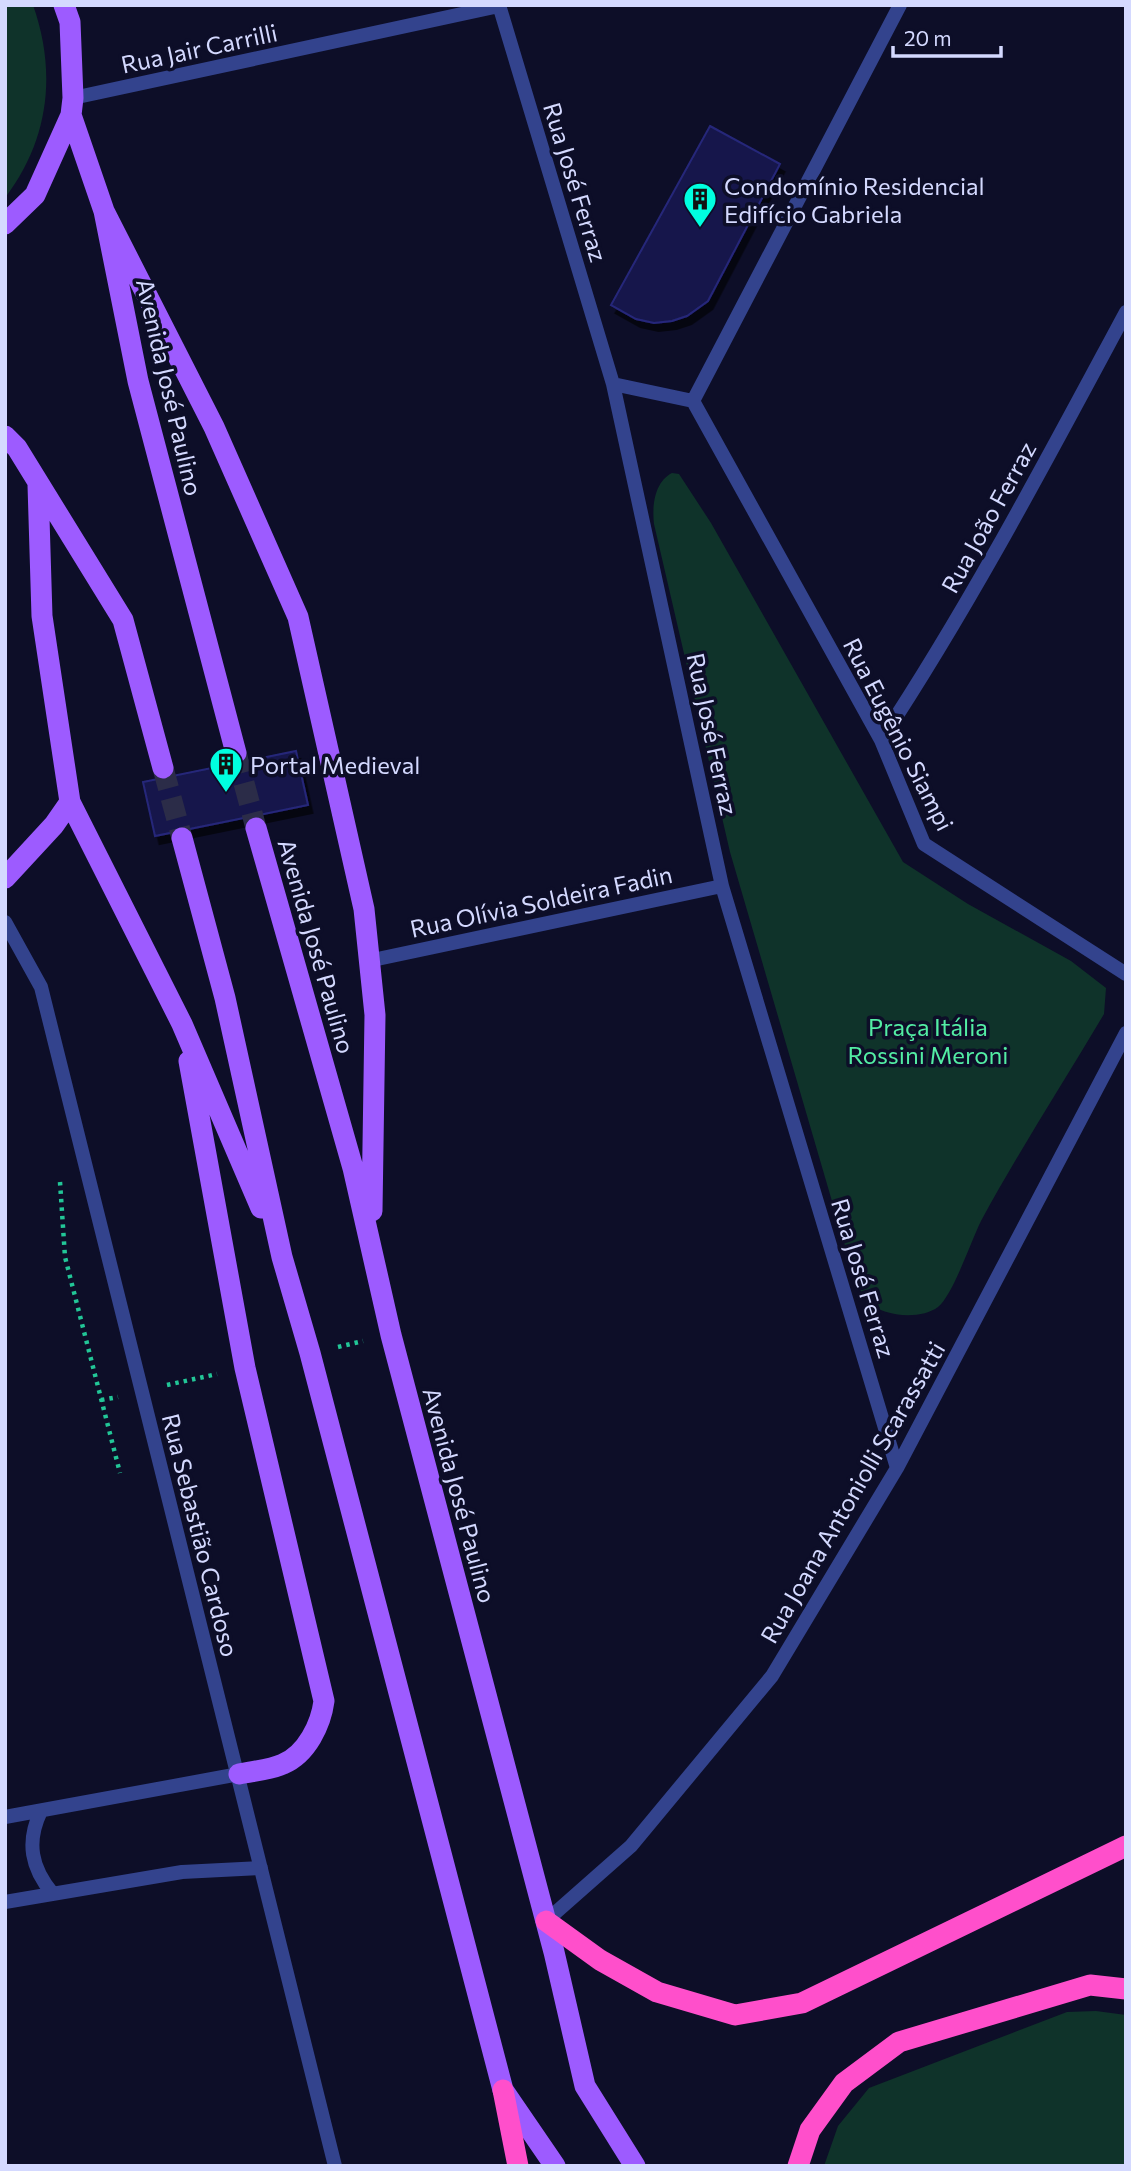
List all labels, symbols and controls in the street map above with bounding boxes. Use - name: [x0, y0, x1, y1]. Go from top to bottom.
- scale bar: [893, 14, 1002, 58]
- street label: Rua Jair Carrilli: [118, 17, 280, 79]
- text: 20 m: [904, 25, 952, 50]
- street label: Rua José Ferraz: [538, 99, 614, 265]
- place label: Condomínio Residencial Edifício Gabriela: [724, 171, 985, 228]
- building icon: Condomínio Residencial Edifício Gabriela: [681, 180, 719, 229]
- street label: Avenida José Paulino: [131, 276, 209, 498]
- street label: Rua João Ferraz: [934, 436, 1042, 598]
- street label: Rua Eugênio Siampi: [838, 633, 960, 835]
- street label: Rua José Ferraz: [682, 650, 744, 818]
- building icon: Portal Medieval: [207, 745, 245, 794]
- place label: Portal Medieval: [250, 750, 420, 779]
- street label: Avenida José Paulino: [272, 835, 362, 1057]
- street label: Rua Olívia Soldeira Fadin: [407, 859, 675, 943]
- park label: Praça Itália Rossini Meroni: [848, 1012, 1008, 1069]
- street label: Rua José Ferraz: [826, 1195, 902, 1361]
- street label: Rua Joana Antoniolli Scarassatti: [754, 1336, 950, 1648]
- street label: Avenida José Paulino: [417, 1384, 503, 1606]
- street label: Rua Sebastião Cardoso: [157, 1410, 245, 1660]

